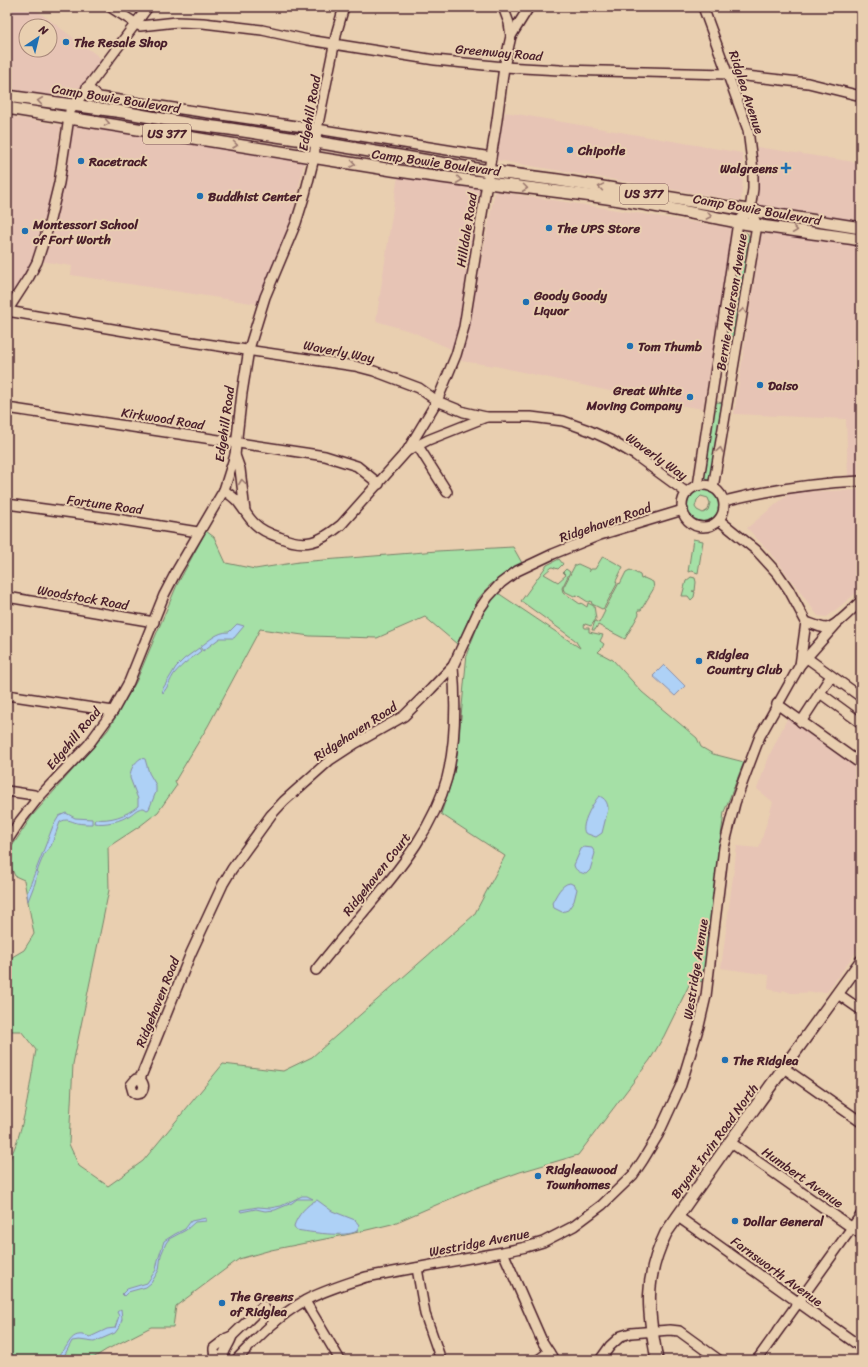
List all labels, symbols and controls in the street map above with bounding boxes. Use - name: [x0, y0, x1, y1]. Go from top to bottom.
- north arrow: [18, 18, 58, 58]
- text: N: [34, 20, 52, 40]
- place label: The Resale Shop: [74, 31, 168, 54]
- marker: The Resale Shop: [61, 37, 71, 47]
- street label: Greenway Road: [454, 37, 545, 68]
- street label: Ridglea Avenue: [722, 47, 771, 137]
- street label: Edgehill Road: [292, 72, 328, 153]
- street label: Camp Bowie Boulevard: [50, 77, 183, 120]
- one-way arrow: [37, 97, 43, 106]
- one-way arrow: [104, 119, 110, 127]
- road number: US 377: [143, 124, 191, 144]
- place label: Chipotle: [577, 139, 626, 162]
- one-way arrow: [232, 140, 238, 149]
- street label: Camp Bowie Boulevard: [370, 142, 503, 183]
- marker: Chipotle: [565, 145, 575, 155]
- place label: Racetrack: [88, 150, 149, 173]
- marker: Racetrack: [76, 156, 86, 166]
- place label: Walgreens: [720, 157, 779, 180]
- one-way arrow: [350, 159, 356, 168]
- marker: Walgreens: [781, 163, 791, 173]
- one-way arrow: [456, 175, 463, 184]
- one-way arrow: [522, 183, 528, 192]
- one-way arrow: [597, 183, 604, 192]
- road number: US 377: [620, 184, 668, 204]
- place label: Buddhist Center: [208, 185, 303, 208]
- street label: Camp Bowie Boulevard: [691, 187, 824, 232]
- street label: Hilldale Road: [449, 190, 484, 269]
- marker: Buddhist Center: [195, 191, 205, 201]
- one-way arrow: [706, 211, 712, 219]
- place label: Montessori School of Fort Worth: [32, 213, 139, 251]
- place label: The UPS Store: [557, 217, 640, 240]
- marker: The UPS Store: [544, 223, 554, 233]
- one-way arrow: [792, 225, 798, 234]
- marker: Montessori School of Fort Worth: [20, 226, 30, 236]
- street label: Bernie Anderson Avenue: [709, 231, 754, 372]
- place label: Goody Goody Liquor: [533, 284, 608, 322]
- marker: Goody Goody Liquor: [521, 297, 531, 307]
- one-way arrow: [738, 308, 747, 314]
- street label: Waverly Way: [302, 333, 377, 370]
- place label: Tom Thumb: [638, 335, 703, 358]
- marker: Tom Thumb: [625, 341, 635, 351]
- place label: Daiso: [768, 374, 799, 397]
- place label: Great White Moving Company: [585, 379, 683, 417]
- marker: Daiso: [755, 380, 765, 390]
- street label: Edgehill Road: [208, 384, 241, 463]
- marker: Great White Moving Company: [685, 392, 695, 402]
- street label: Kirkwood Road: [120, 401, 207, 437]
- street label: Waverly Way: [621, 426, 693, 487]
- one-way arrow: [715, 447, 724, 453]
- one-way arrow: [237, 479, 246, 486]
- street label: Fortune Road: [66, 488, 145, 521]
- street label: Ridgehaven Road: [556, 496, 655, 549]
- street label: Woodstock Road: [35, 578, 132, 617]
- place label: Ridglea Country Club: [706, 643, 783, 681]
- marker: Ridglea Country Club: [694, 656, 704, 666]
- street label: Ridgehaven Road: [309, 695, 403, 767]
- street label: Edgehill Road: [40, 701, 107, 775]
- street label: Ridgehaven Court: [336, 827, 417, 921]
- street label: Westridge Avenue: [676, 917, 715, 1021]
- street label: Ridgehaven Road: [129, 952, 187, 1051]
- place label: The Ridglea: [733, 1049, 799, 1072]
- marker: The Ridglea: [720, 1055, 730, 1065]
- street label: Bryant Irvin Road North: [664, 1078, 764, 1204]
- street label: Humbert Avenue: [757, 1141, 849, 1214]
- place label: Ridgleawood Townhomes: [545, 1158, 618, 1196]
- marker: Ridgleawood Townhomes: [533, 1171, 543, 1181]
- place label: Dollar General: [743, 1210, 825, 1233]
- marker: Dollar General: [730, 1216, 740, 1226]
- street label: Westridge Avenue: [427, 1221, 531, 1263]
- street label: Farnsworth Avenue: [726, 1230, 828, 1313]
- place label: The Greens of Ridglea: [230, 1285, 295, 1323]
- marker: The Greens of Ridglea: [217, 1298, 227, 1308]

